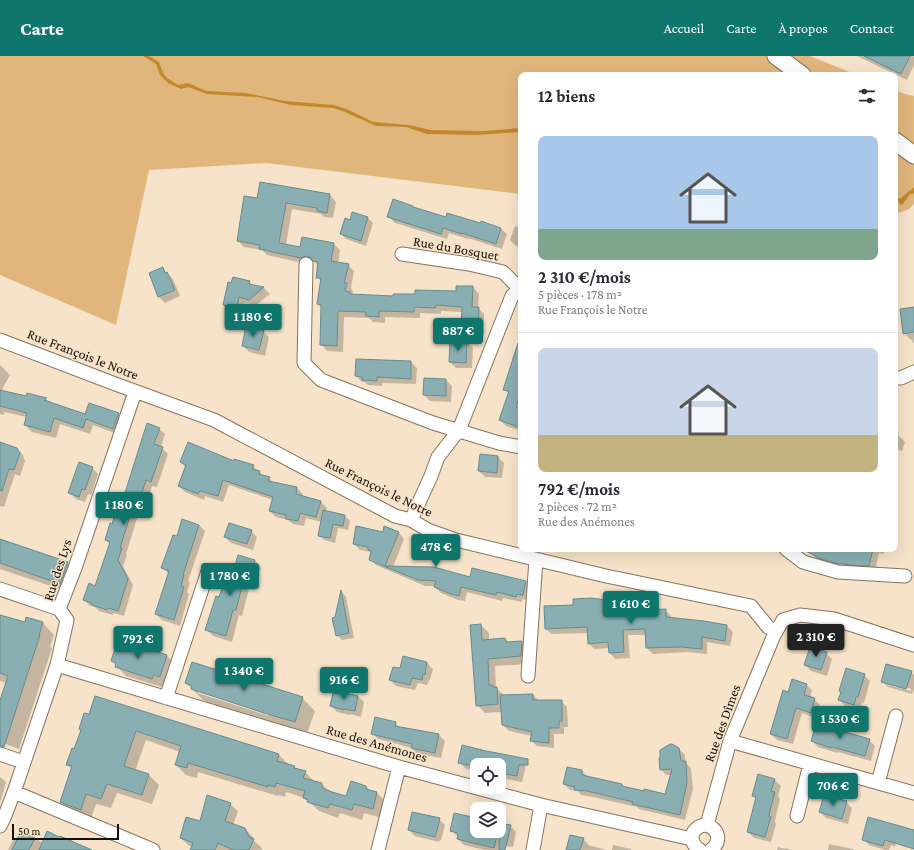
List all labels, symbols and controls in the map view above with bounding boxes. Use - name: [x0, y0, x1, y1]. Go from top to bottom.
- text: Carte: [20, 18, 64, 39]
- text: Accueil: [664, 20, 704, 36]
- text: Carte: [726, 20, 757, 36]
- text: À propos: [779, 20, 828, 36]
- text: Contact: [850, 20, 894, 36]
- icon: filters: [856, 85, 878, 107]
- text: 12 biens: [538, 87, 595, 106]
- icon: home: [672, 162, 744, 234]
- street label: Rue du Bosquet: [412, 233, 500, 263]
- text: 2 310 €/mois: [538, 268, 631, 287]
- text: 5 pièces · 178 m²: [538, 287, 622, 302]
- text: Rue François le Notre: [538, 302, 647, 317]
- pin: 1 180 €: [216, 304, 290, 338]
- text: 1 180 €: [234, 309, 272, 324]
- pin: 887 €: [430, 318, 486, 352]
- text: 887 €: [442, 323, 474, 338]
- street label: Rue François le Notre: [25, 325, 141, 383]
- icon: home: [672, 374, 744, 446]
- street label: Rue François le Notre: [323, 454, 435, 520]
- text: 792 €/mois: [538, 480, 620, 499]
- pin: 1 180 €: [87, 492, 161, 526]
- text: 1 180 €: [105, 497, 143, 512]
- text: 2 pièces · 72 m²: [538, 499, 617, 514]
- text: Rue des Anémones: [538, 514, 635, 529]
- pin: 478 €: [408, 534, 464, 568]
- street label: Rue des Lys: [40, 537, 74, 603]
- text: 478 €: [420, 539, 452, 554]
- pin: 1 780 €: [193, 563, 267, 597]
- text: 1 780 €: [210, 568, 250, 583]
- pin: 1 610 €: [594, 591, 668, 625]
- text: 1 610 €: [612, 596, 650, 611]
- pin: 2 310 €: [779, 624, 853, 658]
- pin: 792 €: [110, 626, 166, 660]
- text: 2 310 €: [796, 629, 836, 644]
- text: 792 €: [123, 631, 153, 646]
- pin: 1 340 €: [207, 658, 281, 692]
- text: 1 340 €: [224, 663, 264, 678]
- pin: 916 €: [316, 667, 372, 701]
- text: 916 €: [329, 672, 359, 687]
- street label: Rue des Dîmes: [701, 682, 743, 764]
- pin: 1 530 €: [803, 706, 877, 740]
- text: 1 530 €: [821, 711, 859, 726]
- street label: Rue des Anémones: [325, 721, 429, 765]
- map controls: [470, 758, 506, 838]
- button: locate: [470, 758, 506, 794]
- pin: 706 €: [805, 773, 861, 807]
- text: 706 €: [817, 778, 849, 793]
- button: layers: [470, 802, 506, 838]
- scale bar: [12, 822, 119, 841]
- text: 50 m: [18, 825, 40, 837]

